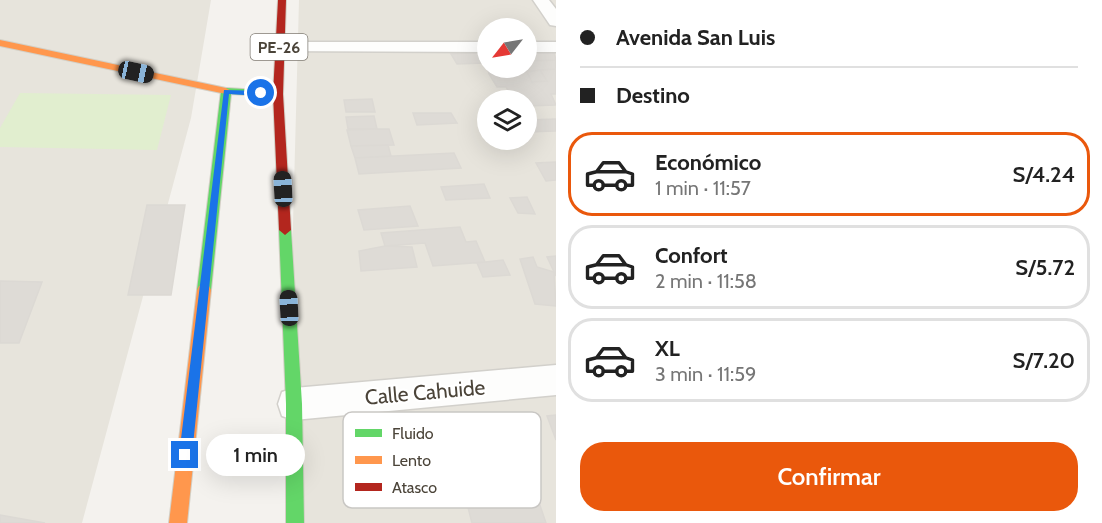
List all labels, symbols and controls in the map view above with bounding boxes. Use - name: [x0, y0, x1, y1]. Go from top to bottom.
- north arrow: [477, 18, 537, 78]
- map controls: [477, 18, 537, 150]
- text: Avenida San Luis: [616, 24, 775, 51]
- road number: PE-26: [250, 34, 308, 60]
- car: [117, 59, 155, 85]
- route start: [247, 79, 274, 106]
- text: Destino: [616, 82, 690, 109]
- button: layers: [477, 90, 537, 150]
- icon: car: [583, 147, 637, 201]
- text: Económico: [655, 149, 761, 176]
- text: S/4.24: [1013, 161, 1075, 188]
- car: [273, 171, 293, 207]
- text: 1 min · 11:57: [655, 176, 751, 200]
- icon: car: [583, 240, 637, 294]
- text: Confort: [655, 242, 728, 269]
- text: S/5.72: [1015, 254, 1075, 281]
- text: 2 min · 11:58: [655, 269, 757, 293]
- car: [279, 290, 299, 326]
- icon: car: [583, 333, 637, 387]
- text: XL: [655, 335, 680, 362]
- text: S/7.20: [1012, 347, 1075, 374]
- text: 3 min · 11:59: [655, 362, 756, 386]
- street label: Calle Cahuide: [364, 374, 486, 410]
- legend: [343, 412, 541, 508]
- text: Fluido: [392, 424, 434, 443]
- callout: 1 min: [206, 434, 305, 476]
- route end: [171, 441, 198, 468]
- button: Confirmar: [580, 442, 1078, 511]
- text: 1 min: [233, 443, 278, 467]
- text: Lento: [392, 451, 431, 470]
- text: Atasco: [392, 478, 437, 497]

